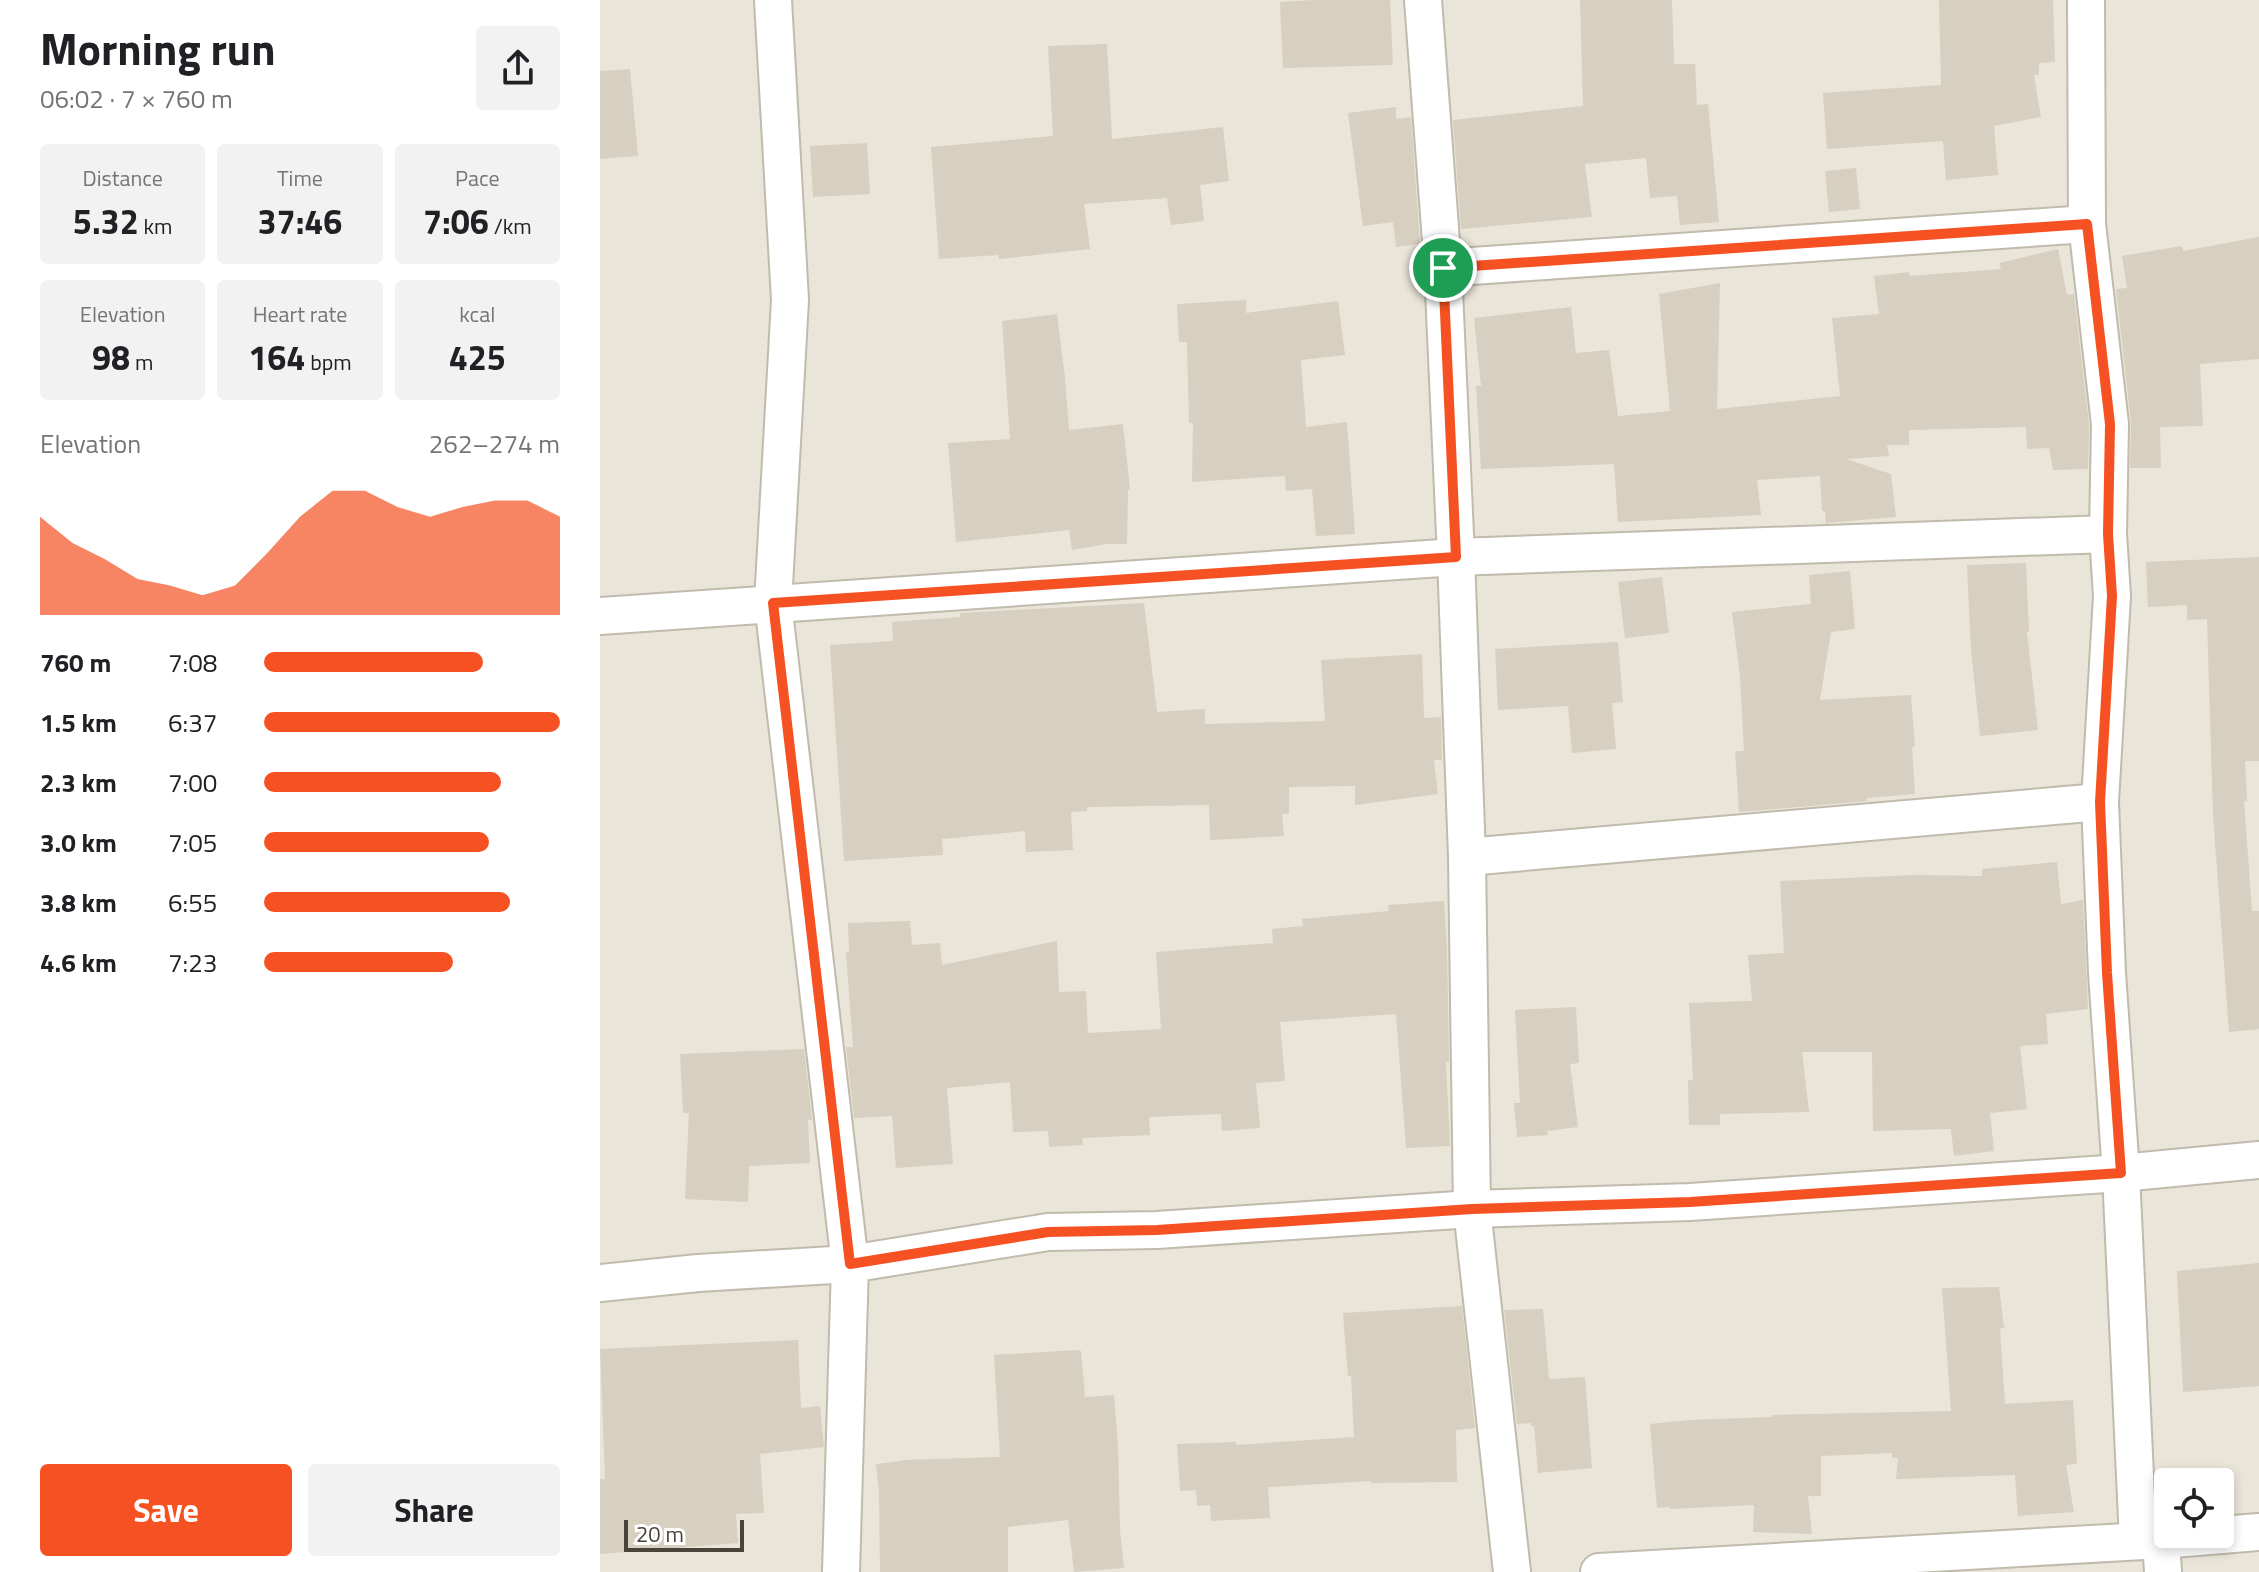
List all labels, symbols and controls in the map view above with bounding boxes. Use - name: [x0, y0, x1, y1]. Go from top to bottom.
- text: Morning run: [40, 15, 276, 82]
- button: share: [476, 26, 560, 110]
- text: 06:02 · 7 × 760 m: [40, 79, 233, 118]
- text: Distance: [82, 161, 163, 195]
- text: Time: [277, 161, 323, 195]
- text: Pace: [455, 161, 500, 195]
- text: 5.32: [73, 195, 139, 247]
- text: 37:46: [258, 195, 342, 247]
- text: 7:06: [423, 195, 489, 247]
- text: km: [139, 209, 172, 243]
- text: /km: [489, 209, 532, 243]
- pin: [1409, 234, 1477, 302]
- icon: arrive: [1421, 246, 1465, 290]
- text: Elevation: [80, 297, 165, 331]
- text: Heart rate: [253, 297, 347, 331]
- text: kcal: [459, 297, 495, 331]
- text: 98: [92, 331, 130, 383]
- text: 164: [248, 331, 305, 383]
- text: 425: [449, 331, 506, 383]
- text: m: [130, 345, 153, 379]
- text: bpm: [305, 345, 352, 379]
- text: Elevation: [40, 424, 141, 463]
- text: 262–274 m: [429, 424, 560, 463]
- text: 760 m: [40, 643, 111, 682]
- text: 7:08: [168, 643, 217, 682]
- text: 1.5 km: [40, 703, 117, 742]
- text: 6:37: [168, 703, 217, 742]
- text: 2.3 km: [40, 763, 117, 802]
- text: 7:00: [168, 763, 217, 802]
- text: 3.0 km: [40, 823, 117, 862]
- text: 7:05: [168, 823, 217, 862]
- text: 3.8 km: [40, 883, 117, 922]
- text: 6:55: [168, 883, 217, 922]
- text: 4.6 km: [40, 943, 117, 982]
- text: 7:23: [168, 943, 217, 982]
- button: Save: [40, 1464, 292, 1556]
- button: Share: [308, 1464, 560, 1556]
- map controls: [2154, 1468, 2234, 1548]
- button: locate: [2154, 1468, 2234, 1548]
- scale bar: [624, 1516, 744, 1552]
- text: 20 m: [636, 1517, 684, 1551]

